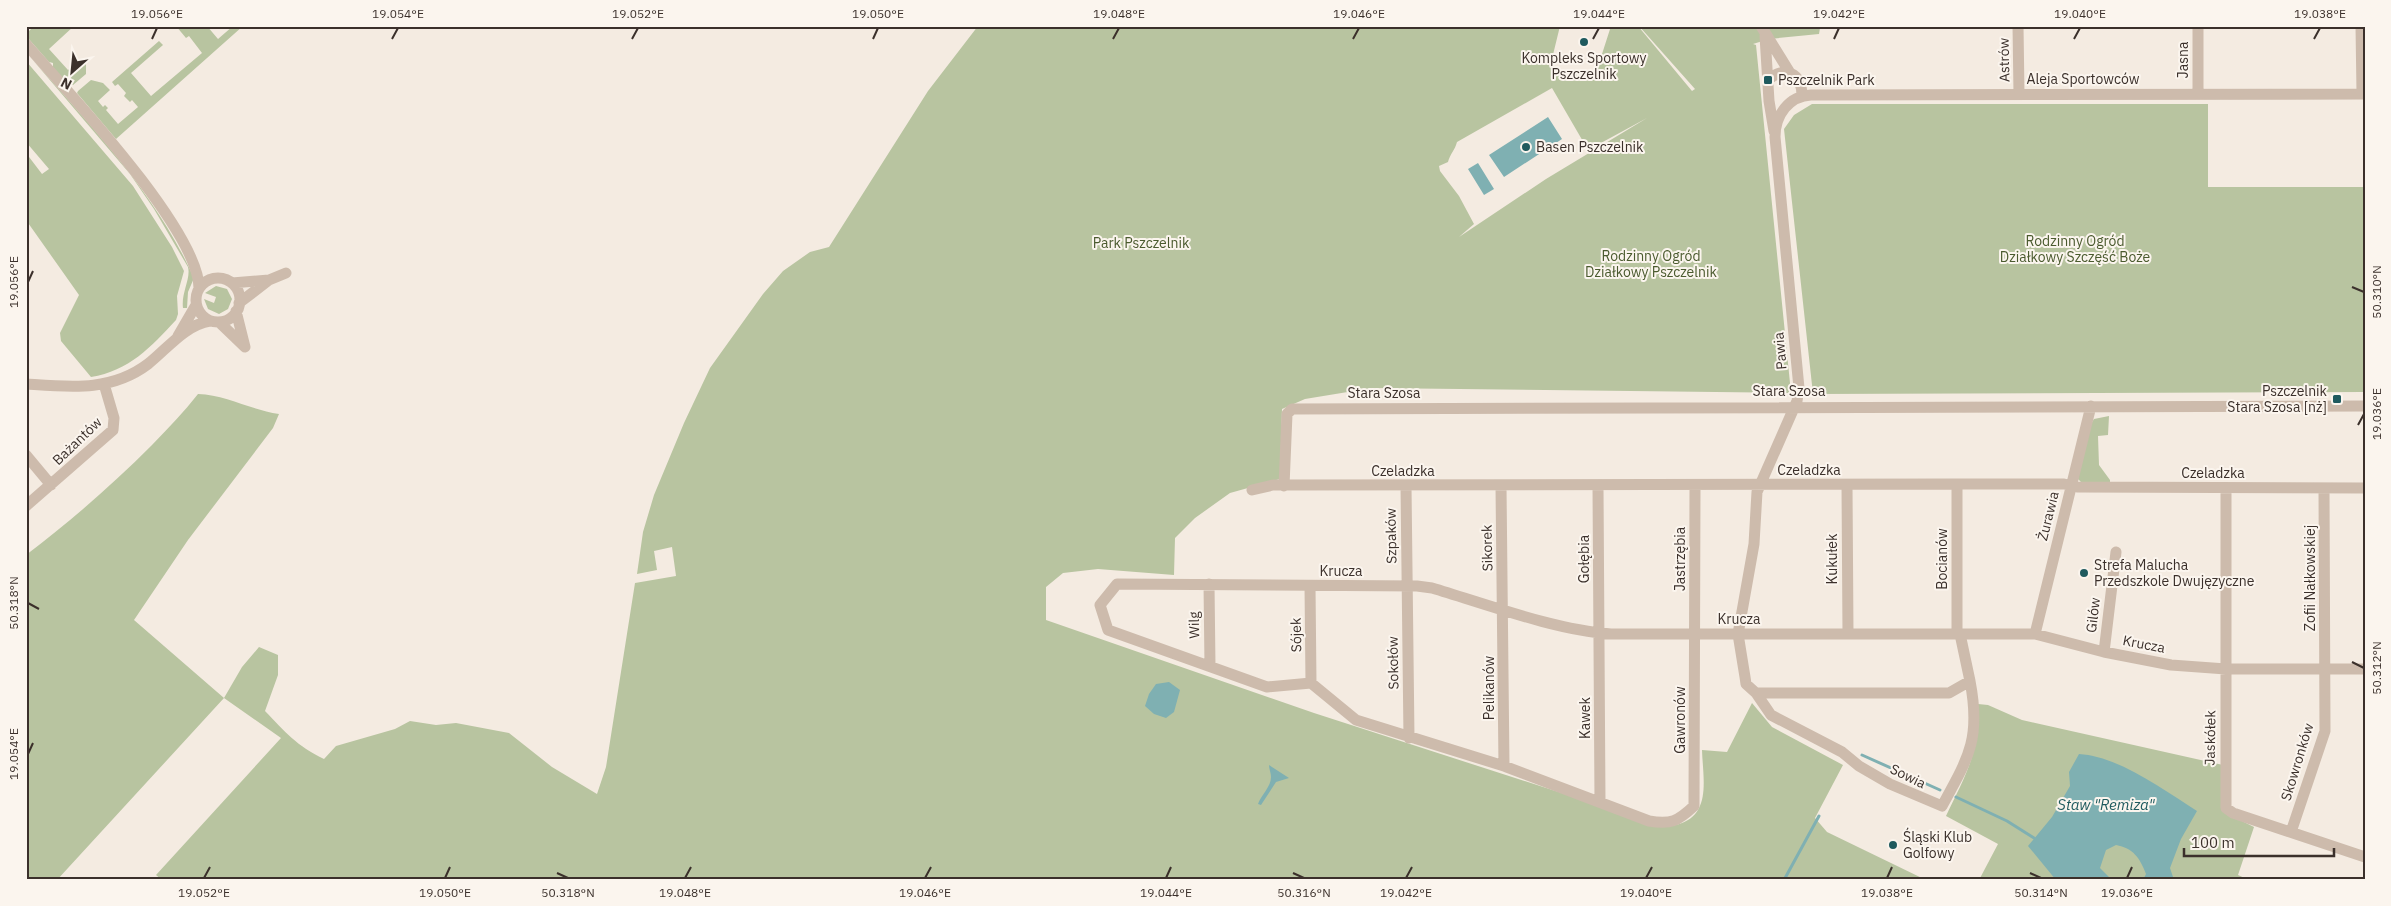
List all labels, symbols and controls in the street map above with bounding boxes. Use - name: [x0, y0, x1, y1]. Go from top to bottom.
- text: 19.056°E: [131, 6, 183, 21]
- text: 19.054°E: [372, 6, 424, 21]
- text: 19.052°E: [612, 6, 664, 21]
- text: 19.050°E: [852, 6, 904, 21]
- text: 19.048°E: [1093, 6, 1145, 21]
- text: 19.046°E: [1333, 6, 1385, 21]
- text: 19.044°E: [1573, 6, 1625, 21]
- text: 19.042°E: [1813, 6, 1865, 21]
- text: 19.040°E: [2054, 6, 2106, 21]
- text: 19.038°E: [2294, 6, 2346, 21]
- marker: Kompleks Sportowy Pszczelnik: [1578, 36, 1590, 48]
- street label: Astrów: [1995, 38, 2013, 82]
- street label: Jasna: [2174, 41, 2192, 78]
- north arrow: [48, 48, 98, 98]
- place label: Kompleks Sportowy Pszczelnik: [1521, 49, 1647, 83]
- street label: Aleja Sportowców: [2027, 70, 2140, 88]
- place label: Pszczelnik Park: [1778, 71, 1875, 89]
- text: N: [57, 73, 75, 94]
- marker: Pszczelnik Park: [1762, 74, 1774, 86]
- place label: Basen Pszczelnik: [1536, 138, 1644, 156]
- marker: Basen Pszczelnik: [1520, 141, 1532, 153]
- park label: Rodzinny Ogród Działkowy Szczęść Boże: [2000, 232, 2151, 266]
- park label: Park Pszczelnik: [1093, 234, 1190, 252]
- park label: Rodzinny Ogród Działkowy Pszczelnik: [1585, 247, 1718, 281]
- text: 19.056°E: [6, 256, 21, 308]
- text: 50.310°N: [2369, 265, 2384, 319]
- street label: Pawia: [1769, 331, 1791, 370]
- street label: Stara Szosa: [1752, 382, 1826, 400]
- place label: Pszczelnik Stara Szosa [nż]: [2227, 382, 2328, 416]
- street label: Stara Szosa: [1347, 384, 1421, 402]
- text: 19.036°E: [2369, 388, 2384, 440]
- marker: Pszczelnik Stara Szosa [nż]: [2331, 393, 2343, 405]
- street label: Bażantów: [48, 413, 106, 469]
- street label: Czeladzka: [1777, 461, 1841, 479]
- street label: Czeladzka: [1371, 462, 1435, 480]
- street label: Czeladzka: [2181, 464, 2245, 482]
- street label: Żurawia: [2033, 489, 2063, 543]
- street label: Szpaków: [1382, 508, 1400, 564]
- street label: Sikorek: [1478, 524, 1496, 572]
- street label: Zofii Nałkowskiej: [2301, 525, 2319, 631]
- street label: Jastrzębia: [1671, 526, 1689, 591]
- street label: Bocianów: [1933, 528, 1951, 590]
- street label: Kukułek: [1823, 533, 1841, 584]
- street label: Gołębia: [1575, 534, 1593, 583]
- place label: Strefa Malucha Przedszkole Dwujęzyczne: [2094, 556, 2255, 590]
- street label: Krucza: [1320, 562, 1363, 580]
- marker: Strefa Malucha Przedszkole Dwujęzyczne: [2078, 567, 2090, 579]
- text: 50.318°N: [6, 576, 21, 630]
- street label: Gilów: [2082, 596, 2104, 634]
- street label: Krucza: [1718, 610, 1761, 628]
- street label: Wilg: [1185, 611, 1203, 639]
- street label: Sójek: [1287, 617, 1305, 652]
- street label: Krucza: [2121, 631, 2167, 657]
- street label: Sokołów: [1384, 636, 1402, 690]
- text: 50.312°N: [2369, 641, 2384, 695]
- street label: Pelikanów: [1480, 656, 1498, 720]
- street label: Gawronów: [1671, 686, 1689, 754]
- street label: Kawek: [1576, 696, 1594, 739]
- street label: Jaskółek: [2201, 710, 2219, 766]
- street label: Skowronków: [2277, 721, 2317, 803]
- text: 19.054°E: [6, 728, 21, 780]
- street label: Sowia: [1887, 760, 1929, 793]
- water label: Staw "Remiza": [2057, 795, 2156, 814]
- scale bar: [2184, 826, 2334, 858]
- place label: Śląski Klub Golfowy: [1903, 827, 1972, 862]
- text: 100 m: [2191, 833, 2235, 852]
- marker: Śląski Klub Golfowy: [1887, 839, 1899, 851]
- text: 19.052°E: [178, 885, 230, 900]
- text: 19.050°E: [419, 885, 471, 900]
- text: 50.318°N: [541, 885, 595, 900]
- text: 19.048°E: [659, 885, 711, 900]
- text: 19.046°E: [899, 885, 951, 900]
- text: 19.044°E: [1140, 885, 1192, 900]
- text: 50.316°N: [1277, 885, 1331, 900]
- text: 19.042°E: [1380, 885, 1432, 900]
- text: 19.040°E: [1620, 885, 1672, 900]
- text: 19.038°E: [1861, 885, 1913, 900]
- text: 50.314°N: [2014, 885, 2068, 900]
- text: 19.036°E: [2101, 885, 2153, 900]

